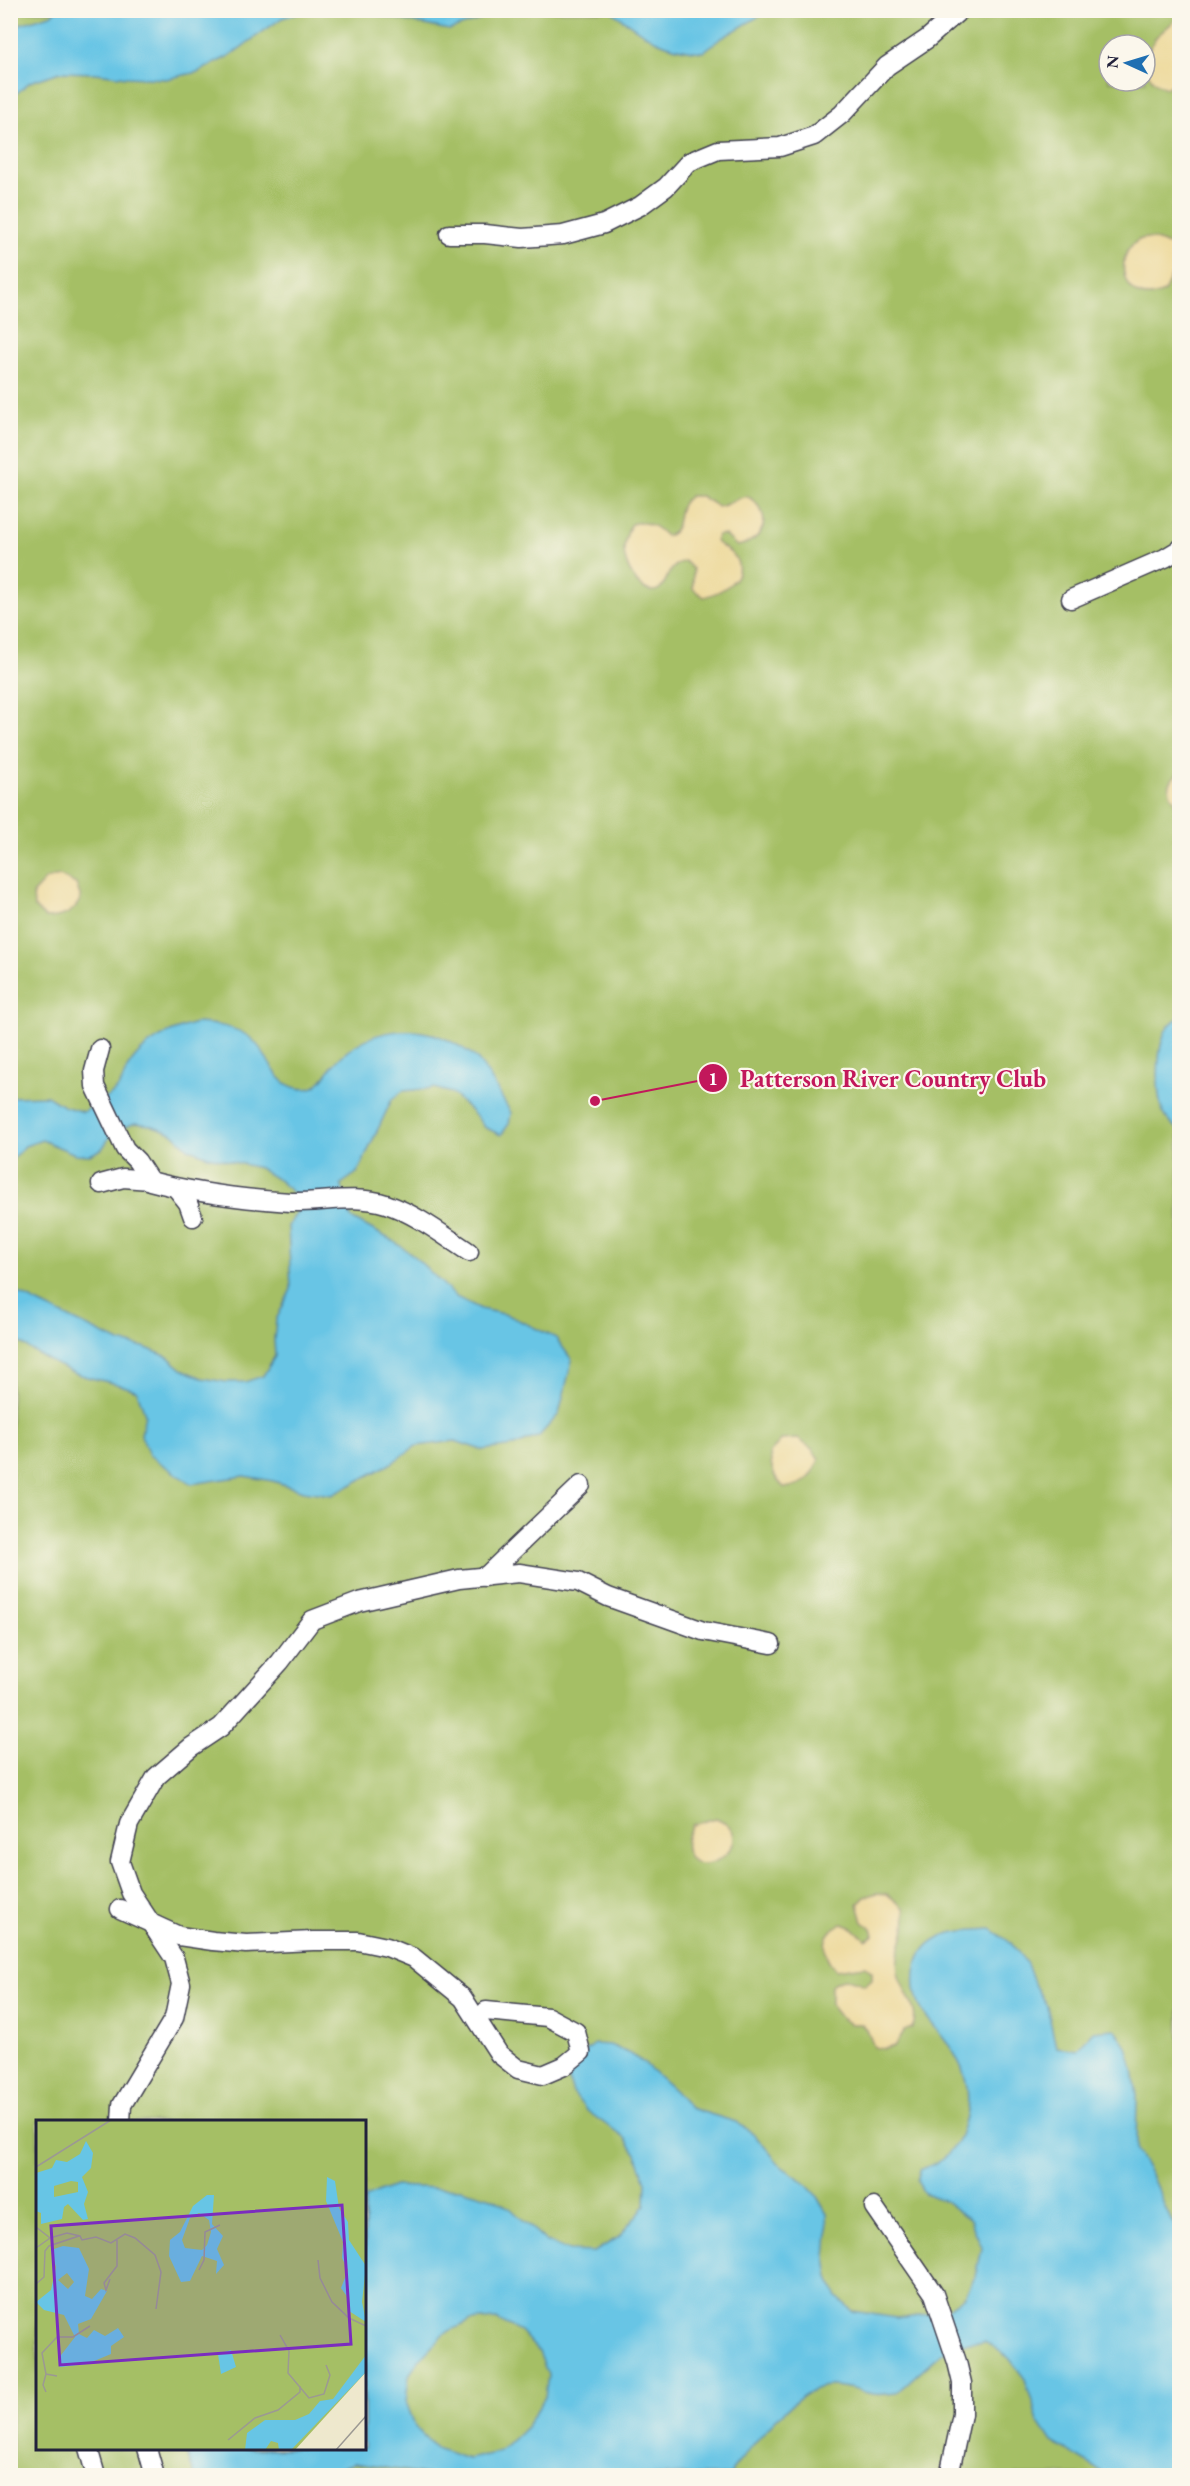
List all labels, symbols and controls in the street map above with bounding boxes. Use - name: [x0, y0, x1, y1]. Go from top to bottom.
- north arrow: [1097, 33, 1157, 93]
- text: N: [1102, 55, 1123, 69]
- callout: Patterson River Country Club: [698, 1057, 1058, 1099]
- text: Patterson River Country Club: [740, 1063, 1046, 1095]
- text: 1: [708, 1067, 718, 1090]
- inset map: [36, 2120, 366, 2450]

